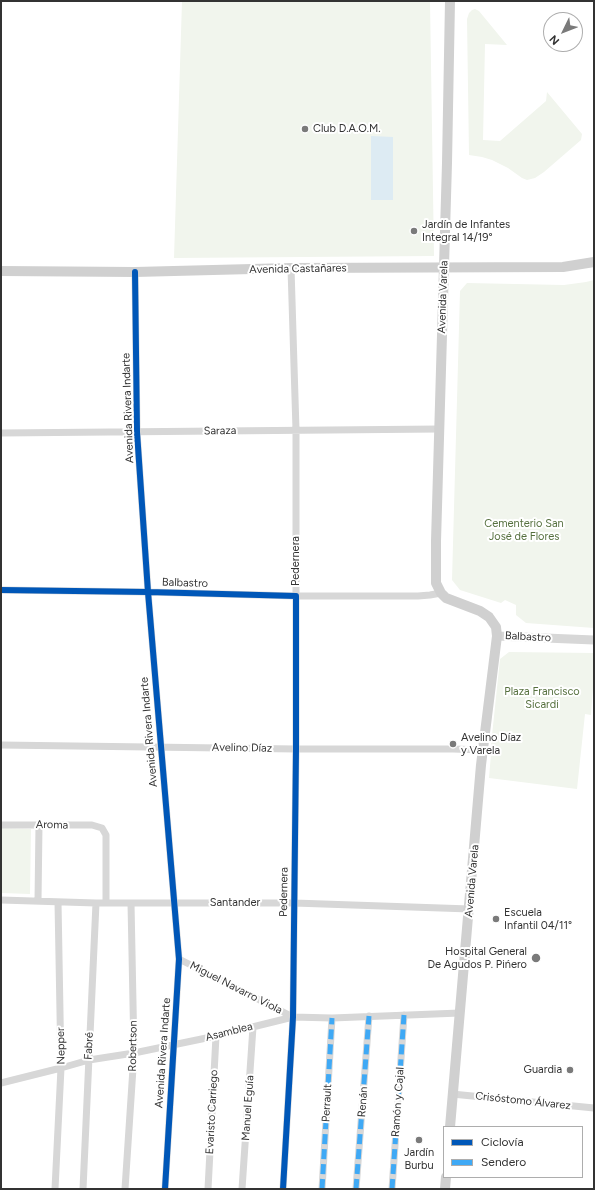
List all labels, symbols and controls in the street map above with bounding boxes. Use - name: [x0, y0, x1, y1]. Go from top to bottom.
- north arrow: [543, 12, 583, 52]
- text: N: [547, 32, 562, 47]
- place label: Club D.A.O.M.: [313, 122, 381, 136]
- marker: Club D.A.O.M.: [300, 124, 310, 134]
- place label: Jardín de Infantes Integral 14/19°: [422, 218, 510, 244]
- marker: Jardín de Infantes Integral 14/19°: [409, 226, 419, 236]
- street label: Avenida Varela: [435, 260, 451, 334]
- street label: Avenida Castañares: [249, 262, 347, 276]
- street label: Avenida Rivera Indarte: [119, 353, 137, 463]
- street label: Saraza: [204, 424, 236, 438]
- park label: Cementerio San José de Flores: [484, 517, 564, 543]
- street label: Pedernera: [289, 536, 303, 586]
- street label: Balbastro: [162, 576, 208, 590]
- street label: Balbastro: [505, 629, 551, 645]
- street label: Avenida Rivera Indarte: [138, 676, 160, 788]
- park label: Plaza Francisco Sicardi: [504, 685, 580, 711]
- place label: Avelino Díaz y Varela: [461, 731, 521, 757]
- marker: Avelino Díaz y Varela: [448, 739, 458, 749]
- street label: Avelino Díaz: [212, 741, 272, 755]
- street label: Aroma: [36, 818, 68, 832]
- street label: Avenida Varela: [462, 844, 482, 918]
- street label: Pedernera: [277, 867, 291, 917]
- street label: Santander: [210, 896, 260, 910]
- place label: Escuela Infantil 04/11°: [504, 906, 572, 932]
- marker: Escuela Infantil 04/11°: [491, 914, 501, 924]
- place label: Hospital General De Agudos P. Pińero: [428, 945, 527, 971]
- marker: Hospital General De Agudos P. Pińero: [530, 952, 542, 964]
- street label: Miguel Navarro Viola: [188, 959, 284, 1017]
- street label: Avenida Rivera Indarte: [153, 997, 173, 1109]
- street label: Robertson: [126, 1020, 140, 1072]
- street label: Asamblea: [204, 1020, 254, 1044]
- street label: Nepper: [54, 1027, 68, 1065]
- street label: Fabré: [82, 1032, 96, 1060]
- place label: Guardia: [524, 1063, 562, 1077]
- marker: Guardia: [565, 1065, 575, 1075]
- street label: Ramón y Cajal: [389, 1067, 407, 1137]
- street label: Evaristo Carriego: [203, 1069, 221, 1155]
- street label: Manuel Eguía: [239, 1075, 257, 1141]
- street label: Perrault: [319, 1084, 335, 1122]
- street label: Renán: [355, 1086, 371, 1118]
- street label: Crisóstomo Álvarez: [475, 1089, 571, 1113]
- legend: [443, 1126, 583, 1178]
- marker: Jardín Burbu: [414, 1135, 424, 1145]
- text: Ciclovía: [481, 1135, 524, 1149]
- place label: Jardín Burbu: [404, 1146, 434, 1172]
- text: Sendero: [481, 1155, 526, 1169]

